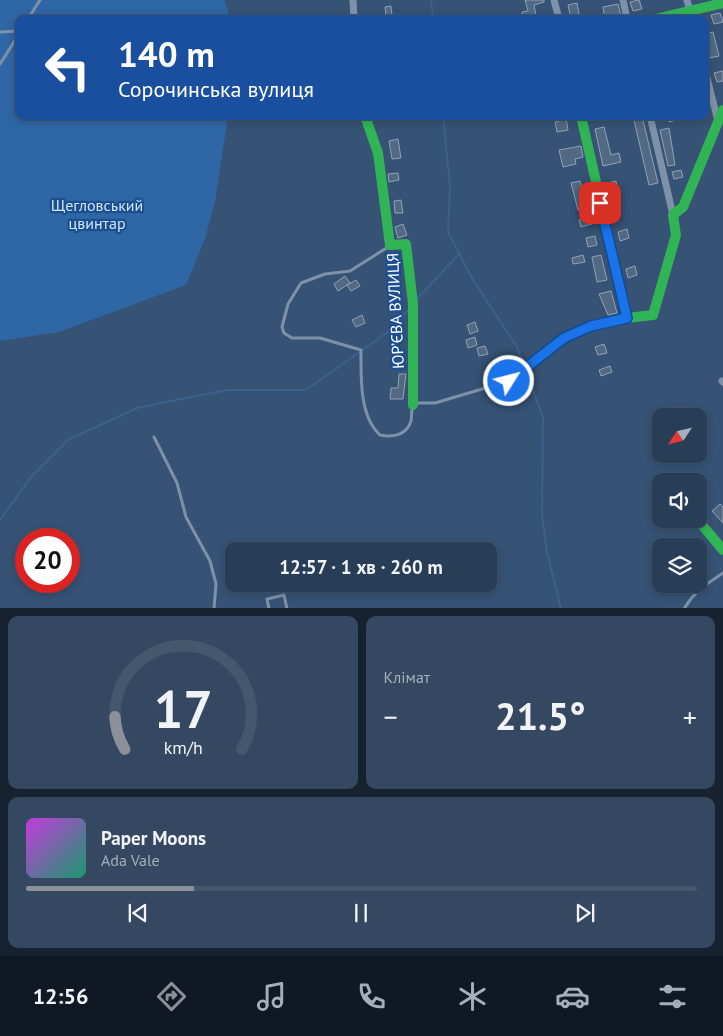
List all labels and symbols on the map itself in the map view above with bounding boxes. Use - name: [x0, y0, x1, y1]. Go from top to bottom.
- pin: [579, 182, 621, 224]
- park label: Щегловський цвинтар: [51, 195, 143, 233]
- street label: ЮР’ЄВА ВУЛИЦЯ: [382, 253, 408, 369]
- position arrow: [482, 354, 534, 406]
- north arrow: [652, 408, 708, 462]
- speed limit sign: 20: [15, 528, 80, 593]

